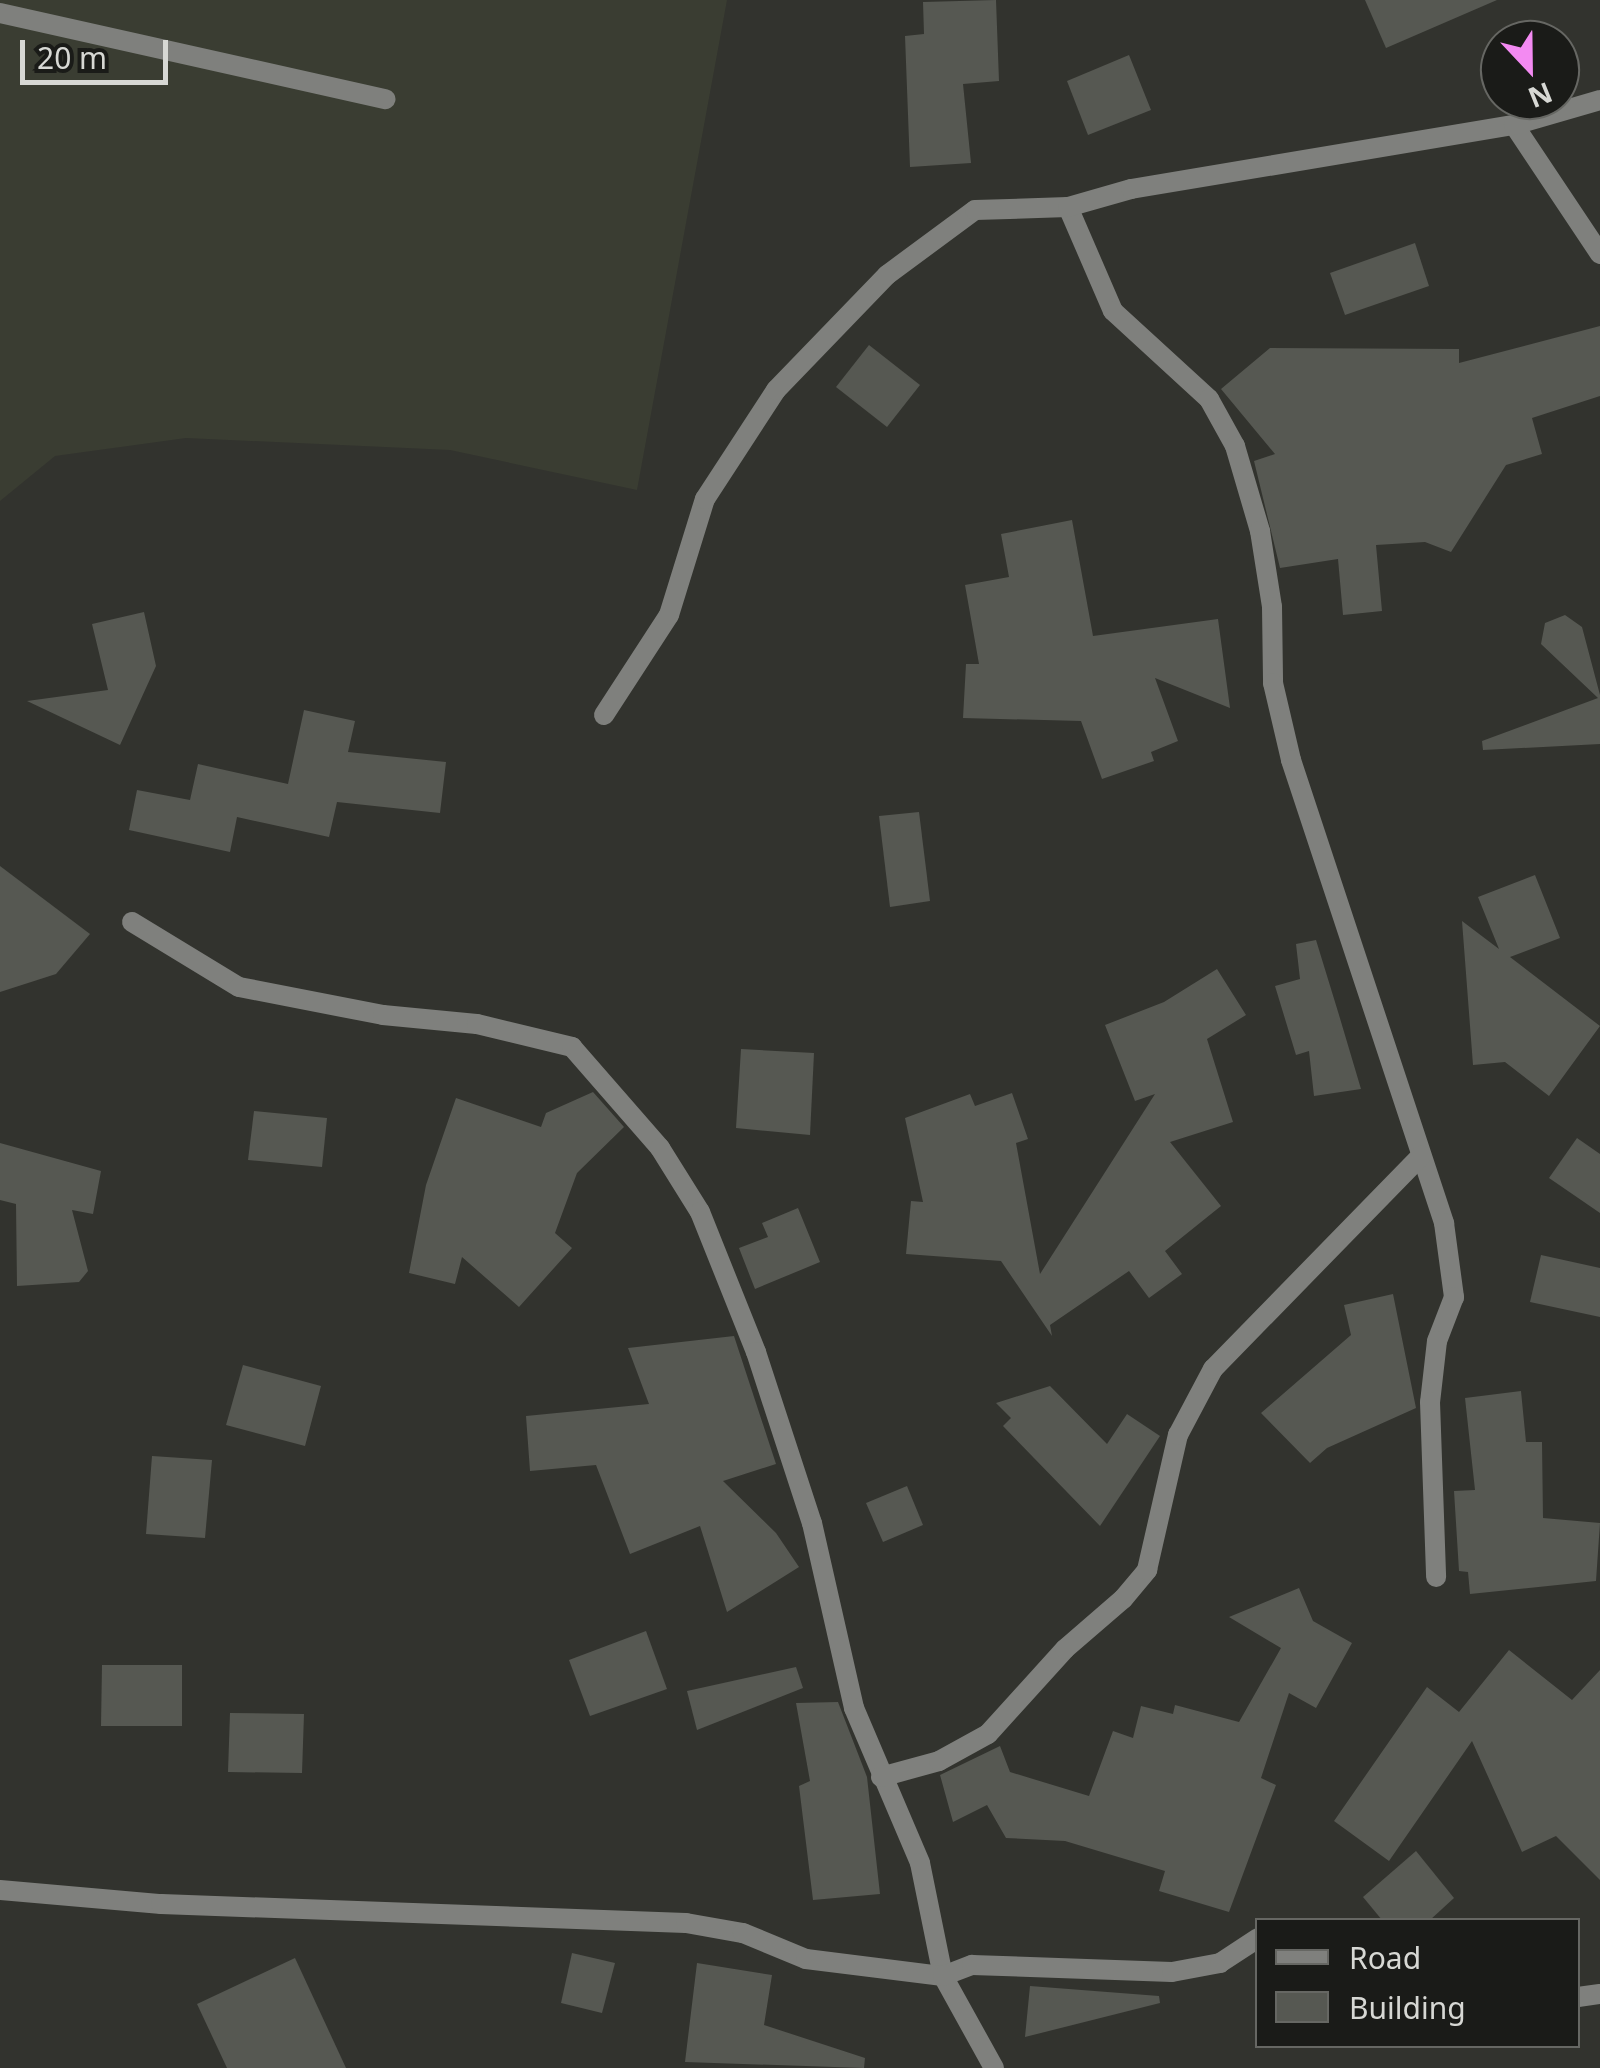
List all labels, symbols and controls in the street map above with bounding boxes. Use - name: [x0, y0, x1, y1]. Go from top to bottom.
- scale bar: [25, 20, 172, 82]
- north arrow: [1480, 20, 1580, 120]
- text: 20 m: [37, 37, 107, 78]
- text: N: [1523, 74, 1558, 118]
- legend: [1255, 1918, 1580, 2048]
- text: Road: [1349, 1937, 1421, 1978]
- text: Building: [1349, 1987, 1466, 2028]

